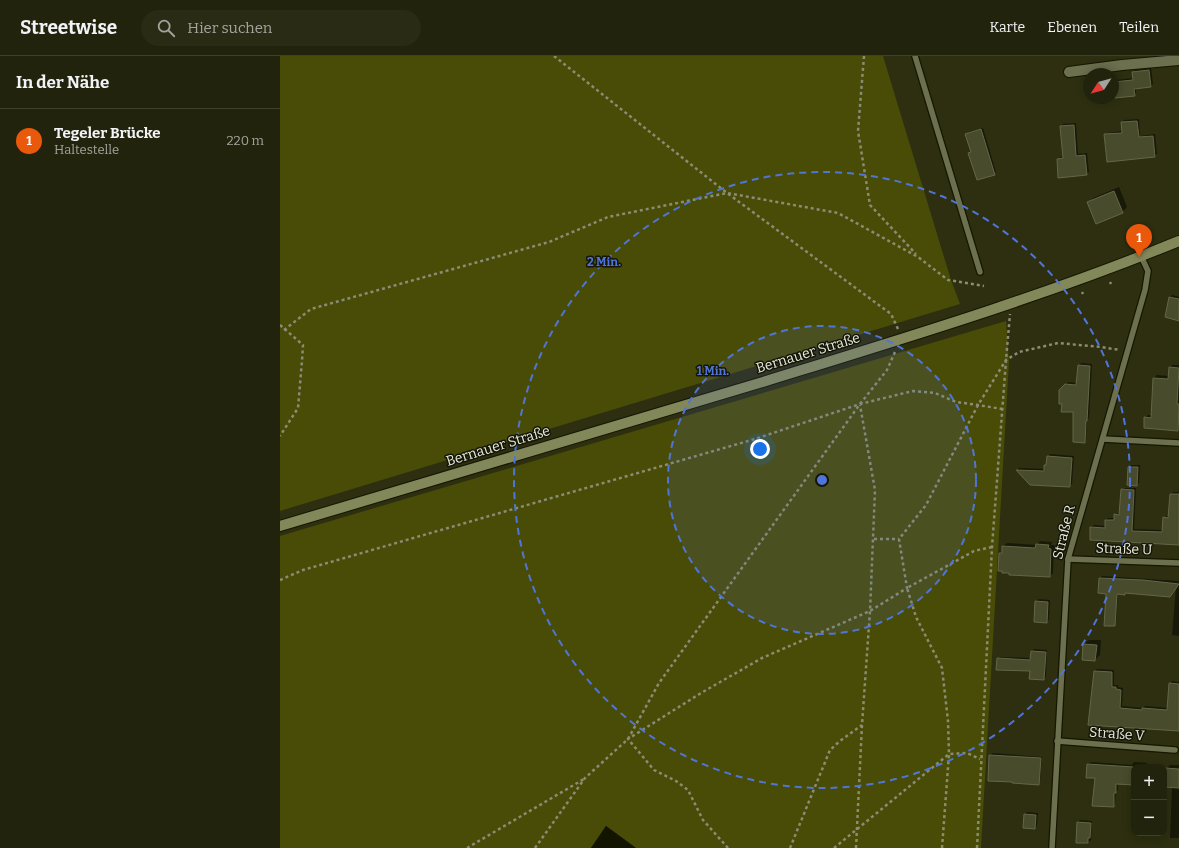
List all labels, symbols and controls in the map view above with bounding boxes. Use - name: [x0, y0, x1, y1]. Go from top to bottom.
- search box: [141, 10, 421, 46]
- text: Streetwise: [20, 16, 117, 39]
- icon: search: [155, 17, 177, 39]
- text: Hier suchen: [187, 19, 272, 37]
- text: Karte: [990, 19, 1025, 36]
- text: Ebenen: [1047, 19, 1097, 36]
- text: Teilen: [1119, 19, 1159, 36]
- north arrow: [1083, 68, 1119, 104]
- text: In der Nähe: [16, 72, 109, 93]
- text: Tegeler Brücke: [54, 124, 160, 142]
- text: 1: [26, 133, 32, 148]
- text: 220 m: [227, 133, 264, 148]
- text: Haltestelle: [54, 142, 119, 157]
- pin: 1: [1126, 224, 1152, 257]
- text: 2 Min.: [587, 255, 621, 269]
- street label: Bernauer Straße: [754, 329, 862, 377]
- text: 1 Min.: [697, 364, 729, 378]
- street label: Bernauer Straße: [444, 422, 552, 470]
- your location: [750, 439, 770, 459]
- centre of rings: [815, 473, 829, 487]
- street label: Straße R: [1049, 503, 1079, 561]
- street label: Straße U: [1095, 540, 1153, 559]
- street label: Straße V: [1089, 724, 1146, 744]
- map controls: [1131, 764, 1167, 836]
- button: +: [1131, 764, 1167, 800]
- button: −: [1131, 800, 1167, 836]

